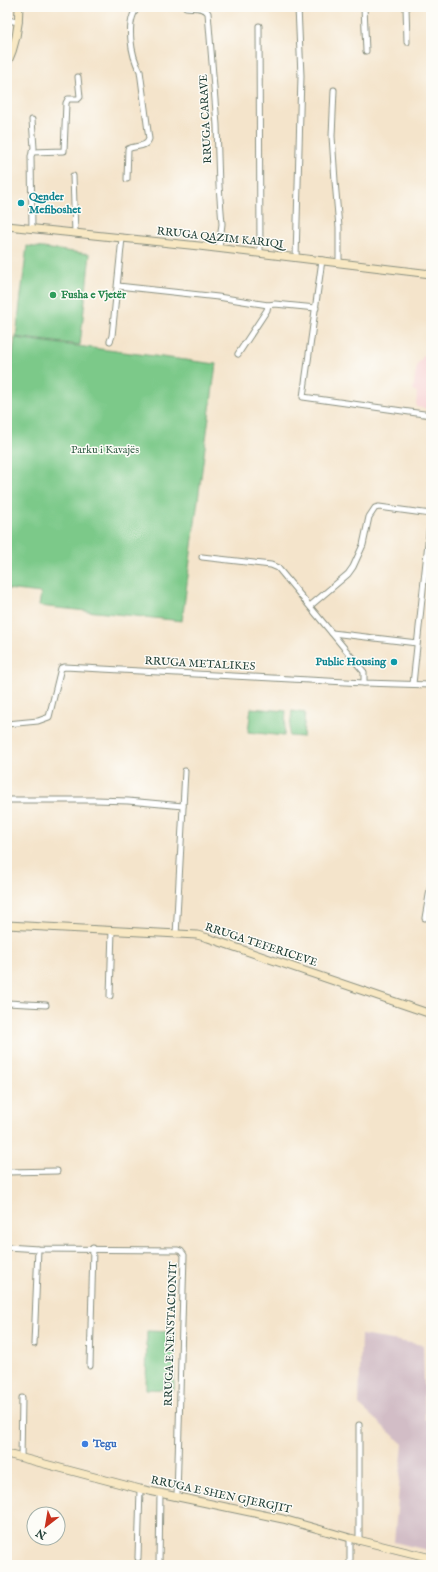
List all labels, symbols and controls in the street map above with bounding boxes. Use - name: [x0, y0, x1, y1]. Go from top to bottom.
- street label: RRUGA CARAVE: [197, 74, 215, 164]
- place label: Qender Mefiboshet: [29, 190, 81, 217]
- marker: Qender Mefiboshet: [16, 198, 26, 208]
- street label: RRUGA QAZIM KARIQI: [156, 224, 287, 252]
- place label: Fusha e Vjetër: [61, 288, 127, 302]
- marker: Fusha e Vjetër: [48, 290, 58, 300]
- park label: Parku i Kavajës: [71, 443, 139, 457]
- street label: RRUGA METALIKES: [144, 654, 256, 674]
- place label: Public Housing: [316, 655, 387, 669]
- marker: Public Housing: [389, 657, 399, 667]
- street label: RRUGA TEFERICEVE: [203, 920, 319, 970]
- street label: RRUGA E NENSTACIONIT: [161, 1261, 181, 1407]
- place label: Tegu: [92, 1437, 117, 1451]
- marker: Tegu: [80, 1439, 90, 1449]
- street label: RRUGA E SHEN GJERGJIT: [149, 1473, 293, 1517]
- north arrow: [26, 1506, 66, 1546]
- text: N: [33, 1525, 50, 1543]

